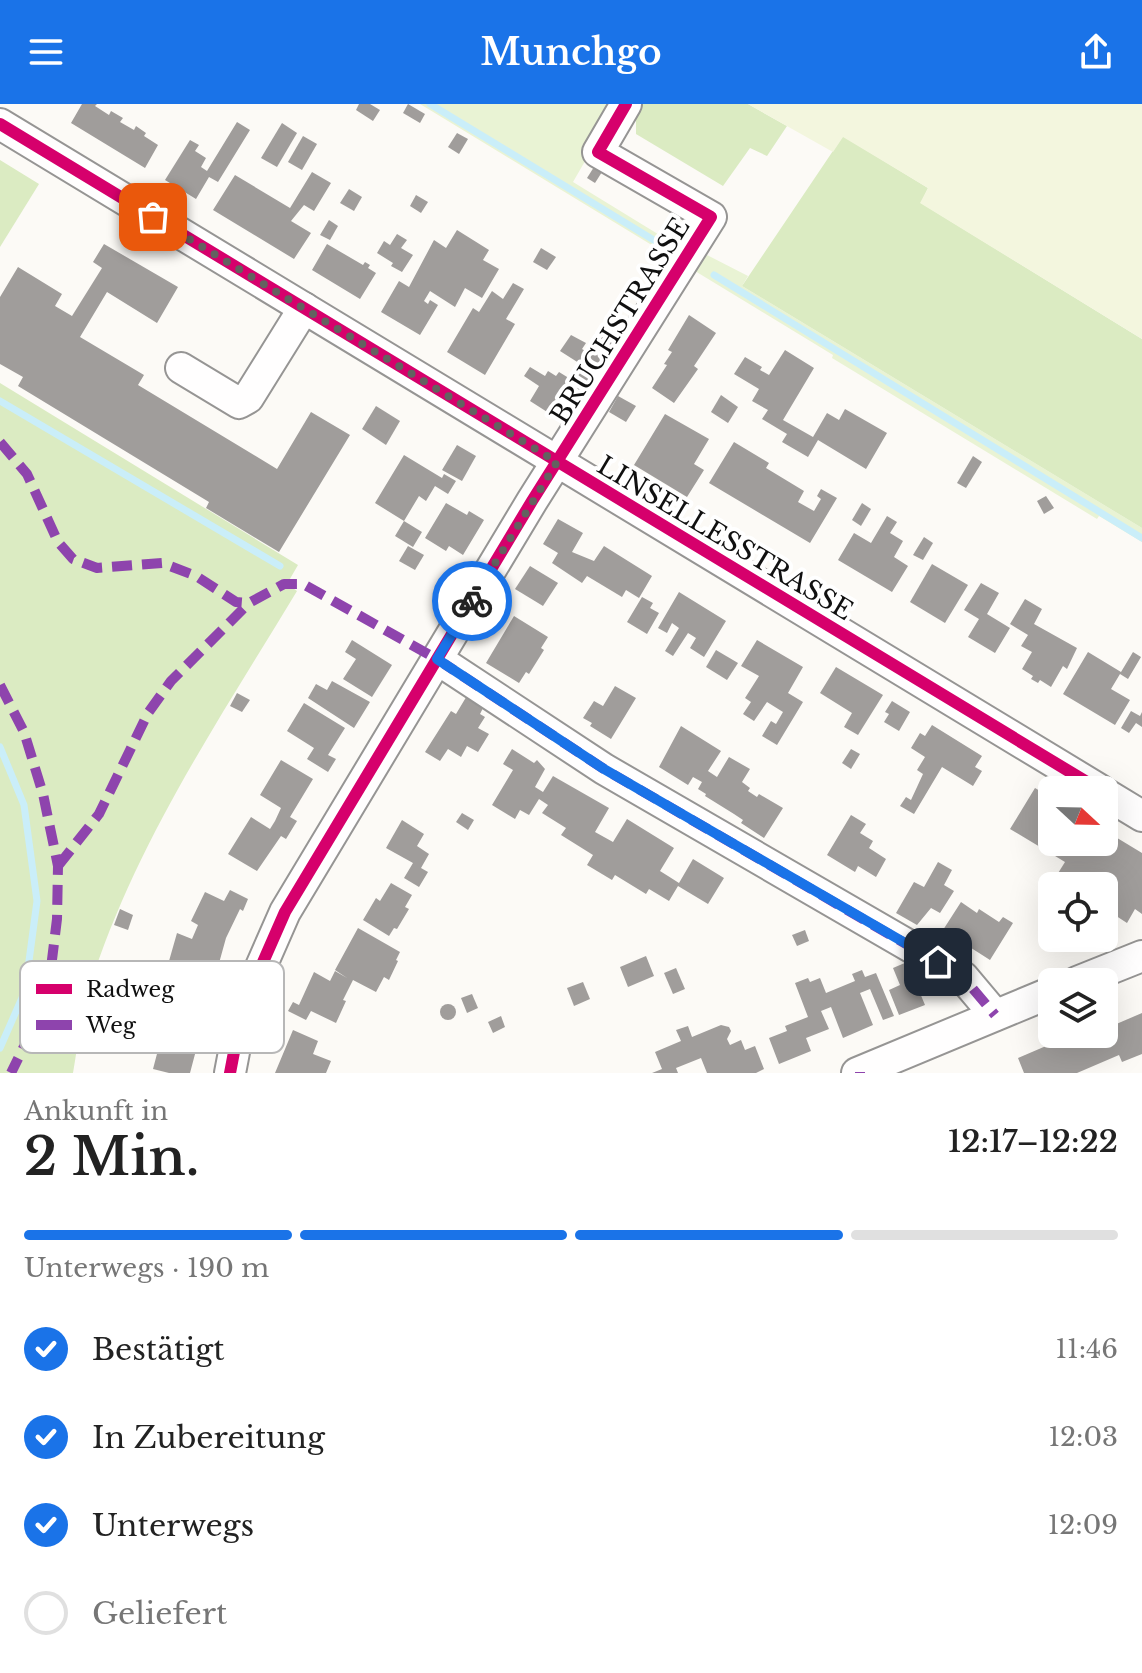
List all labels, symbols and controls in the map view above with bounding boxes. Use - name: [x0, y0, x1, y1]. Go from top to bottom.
- icon: menu: [24, 30, 68, 74]
- text: Munchgo: [480, 30, 662, 75]
- icon: share: [1074, 30, 1118, 74]
- pin: [119, 183, 187, 251]
- icon: bag: [131, 195, 175, 239]
- street label: BRUCHSTRASSE: [544, 212, 696, 430]
- street label: LINSELLESSTRASSE: [591, 449, 859, 627]
- courier: [432, 561, 512, 641]
- icon: bike: [450, 579, 494, 623]
- north arrow: [1038, 776, 1118, 856]
- map controls: [1038, 776, 1118, 1048]
- button: locate: [1038, 872, 1118, 952]
- pin: [904, 928, 972, 996]
- icon: home: [916, 940, 960, 984]
- legend: [20, 961, 284, 1053]
- button: layers: [1038, 968, 1118, 1048]
- text: Radweg: [86, 976, 175, 1003]
- text: Weg: [85, 1012, 137, 1039]
- text: Ankunft in: [24, 1095, 168, 1127]
- text: 12:17–12:22: [948, 1123, 1118, 1160]
- text: 2 Min.: [24, 1125, 199, 1189]
- text: Unterwegs · 190 m: [24, 1252, 269, 1284]
- icon: check: [24, 1327, 68, 1371]
- text: Bestätigt: [92, 1331, 225, 1368]
- text: 11:46: [1055, 1333, 1118, 1365]
- icon: check: [24, 1415, 68, 1459]
- text: In Zubereitung: [92, 1419, 325, 1456]
- text: 12:03: [1048, 1421, 1118, 1453]
- icon: check: [24, 1503, 68, 1547]
- text: Unterwegs: [92, 1507, 254, 1544]
- text: 12:09: [1048, 1509, 1118, 1541]
- text: Geliefert: [92, 1595, 227, 1632]

